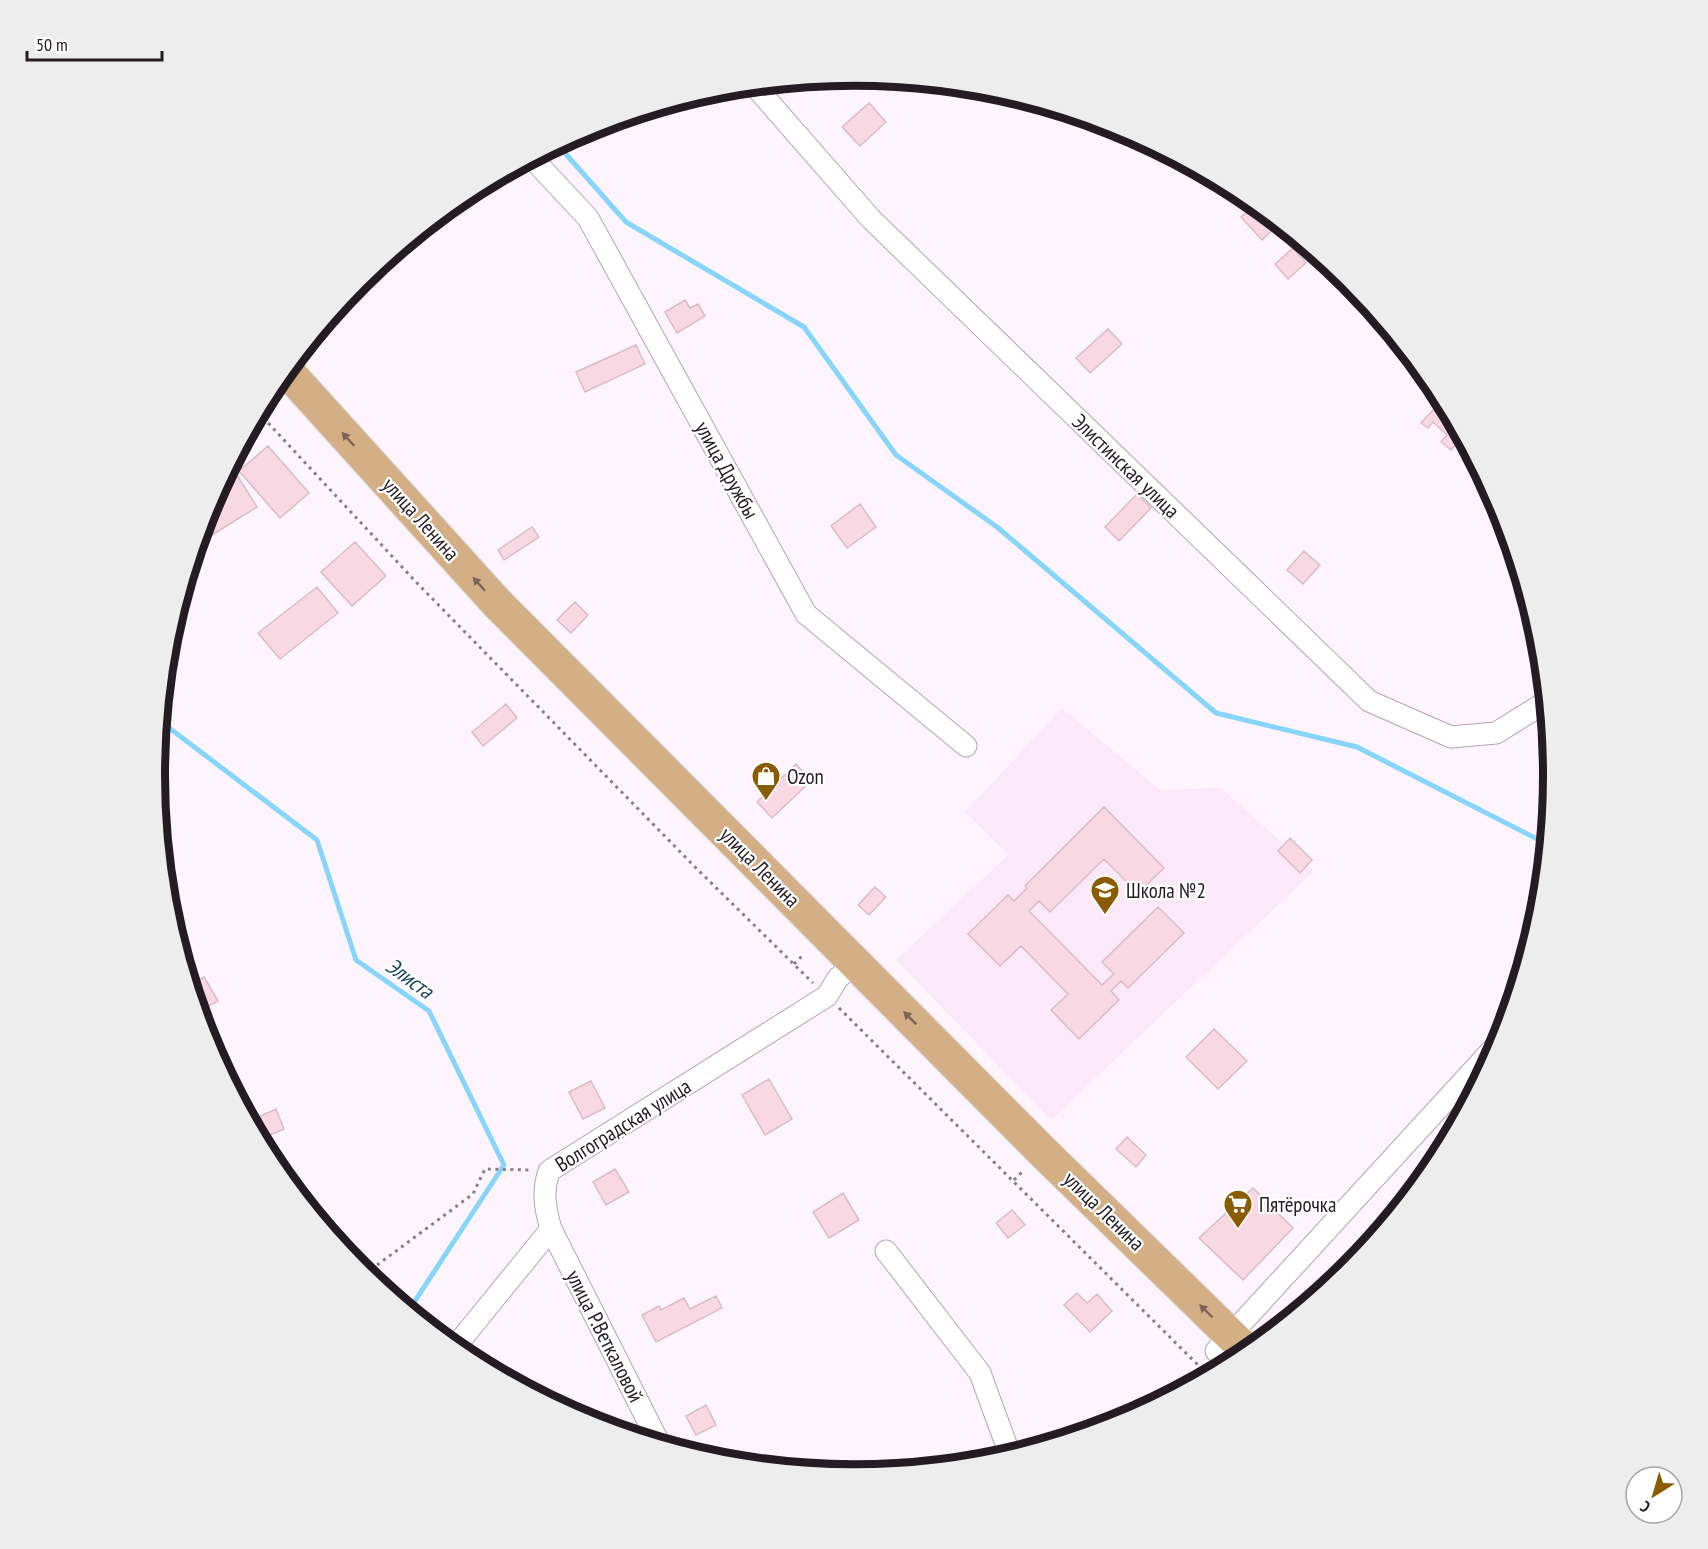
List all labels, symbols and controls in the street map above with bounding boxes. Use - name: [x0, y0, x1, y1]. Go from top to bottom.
- scale bar: [27, 24, 162, 62]
- text: 50 m: [36, 33, 68, 56]
- street label: Элистинская улица: [1067, 408, 1185, 524]
- street label: улица Дружбы: [689, 417, 765, 523]
- one-way arrow: [342, 432, 355, 447]
- street label: улица Ленина: [377, 472, 465, 566]
- one-way arrow: [472, 576, 486, 591]
- shop icon: Ozon: [750, 760, 782, 802]
- place label: Ozon: [787, 763, 824, 790]
- street label: улица Ленина: [714, 821, 806, 913]
- school or university icon: Школа №2: [1089, 874, 1121, 916]
- place label: Школа №2: [1126, 877, 1206, 904]
- water label: Элиста: [381, 951, 440, 1005]
- one-way arrow: [904, 1011, 918, 1025]
- street label: Волгоградская улица: [550, 1072, 696, 1178]
- street label: улица Ленина: [1058, 1166, 1150, 1256]
- supermarket icon: Пятёрочка: [1222, 1188, 1254, 1230]
- place label: Пятёрочка: [1259, 1191, 1336, 1218]
- street label: улица Р.Веткаловой: [560, 1265, 650, 1407]
- one-way arrow: [1200, 1304, 1214, 1318]
- north arrow: [1624, 1465, 1684, 1525]
- text: С: [1635, 1496, 1654, 1517]

